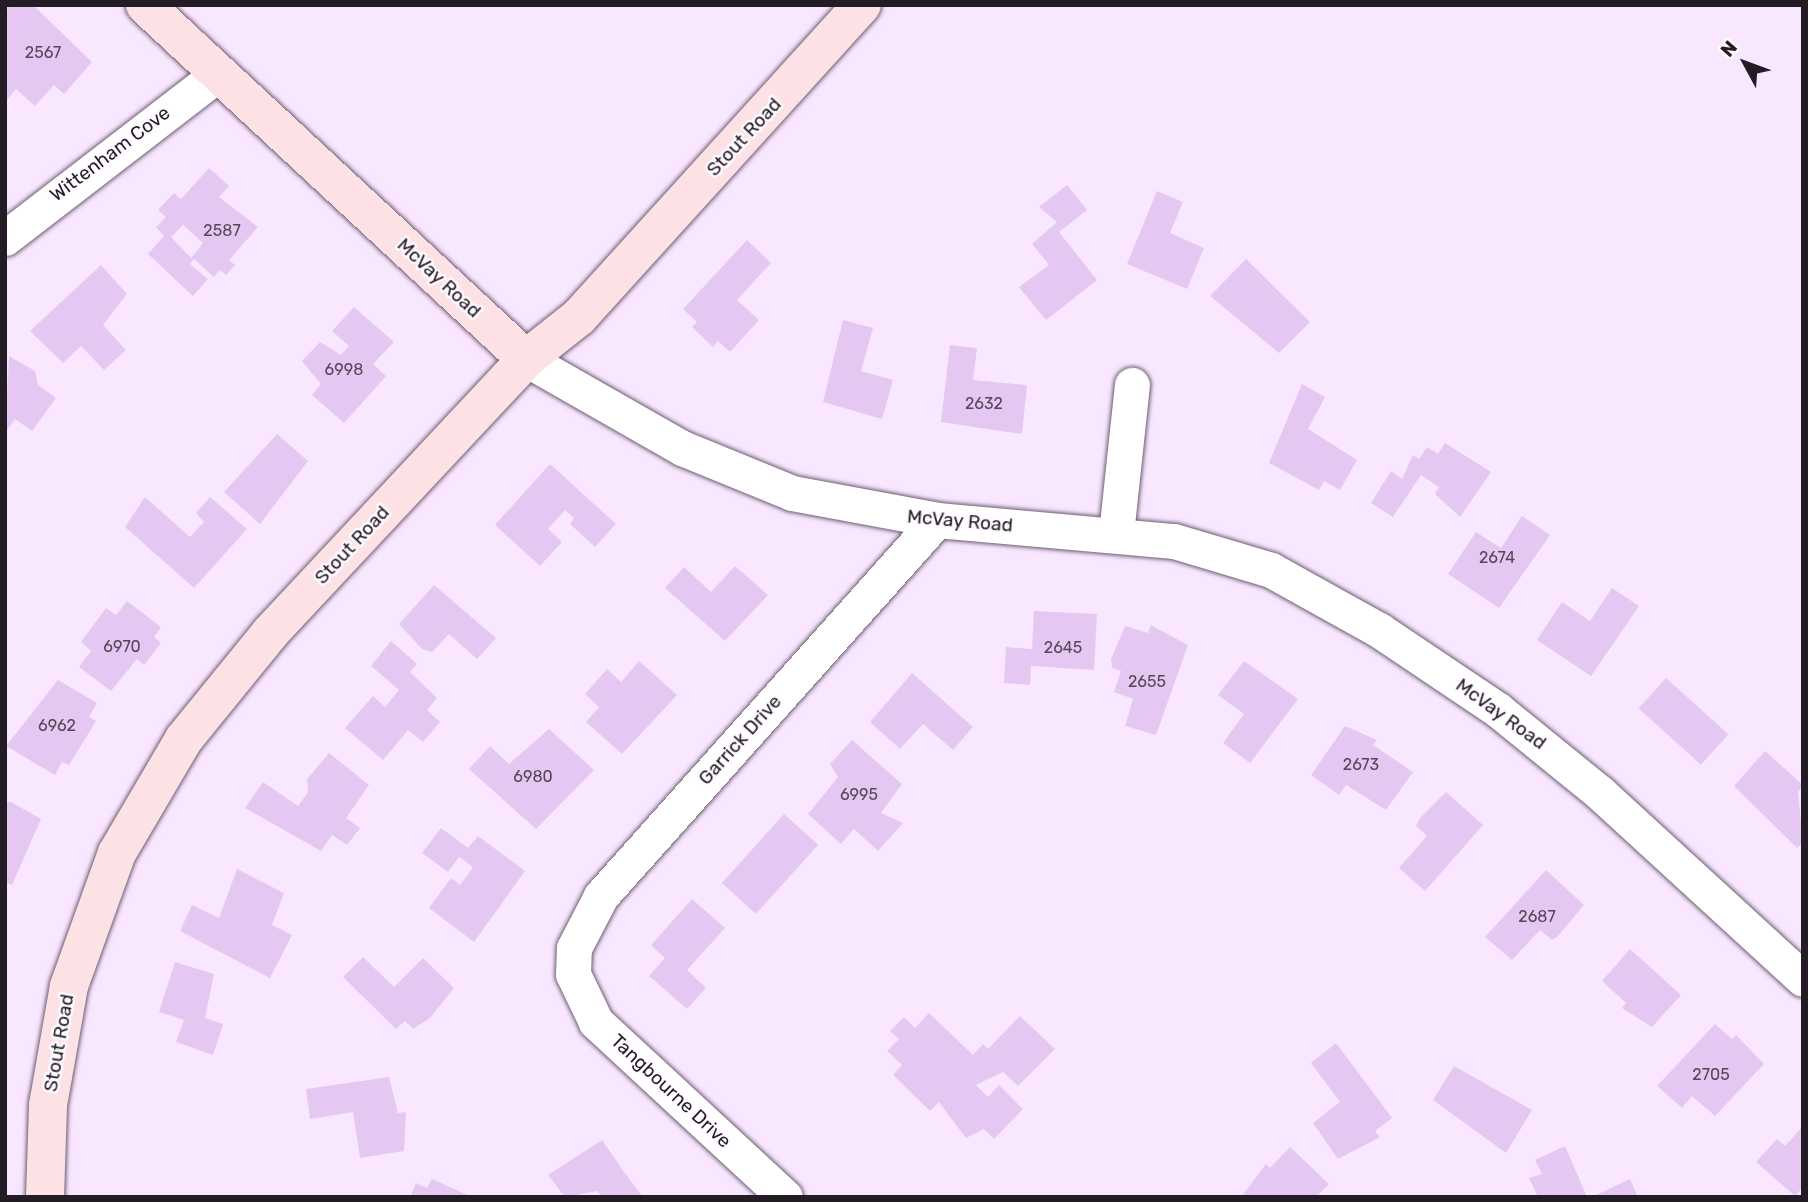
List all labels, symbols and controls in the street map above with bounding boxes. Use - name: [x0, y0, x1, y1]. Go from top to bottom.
- north arrow: [1710, 28, 1780, 98]
- text: N: [1716, 36, 1742, 62]
- house number: 2567: [25, 43, 61, 63]
- street label: Stout Road: [702, 93, 786, 181]
- street label: Wittenham Cove: [45, 101, 175, 207]
- house number: 2587: [203, 221, 241, 241]
- street label: McVay Road: [392, 233, 486, 323]
- house number: 6998: [325, 360, 363, 380]
- house number: 2632: [965, 394, 1003, 414]
- street label: Stout Road: [310, 501, 394, 589]
- street label: McVay Road: [906, 505, 1014, 537]
- house number: 2674: [1479, 548, 1515, 568]
- house number: 6970: [103, 637, 141, 657]
- house number: 2645: [1044, 638, 1082, 658]
- house number: 2655: [1128, 672, 1166, 692]
- street label: McVay Road: [1451, 673, 1551, 755]
- street label: Garrick Drive: [694, 690, 786, 790]
- house number: 6962: [38, 716, 76, 736]
- house number: 2673: [1343, 755, 1379, 775]
- house number: 6980: [513, 767, 553, 787]
- house number: 6995: [840, 785, 878, 805]
- house number: 2687: [1518, 907, 1556, 927]
- street label: Stout Road: [39, 992, 79, 1094]
- street label: Tangbourne Drive: [606, 1029, 736, 1153]
- house number: 2705: [1692, 1065, 1730, 1085]

